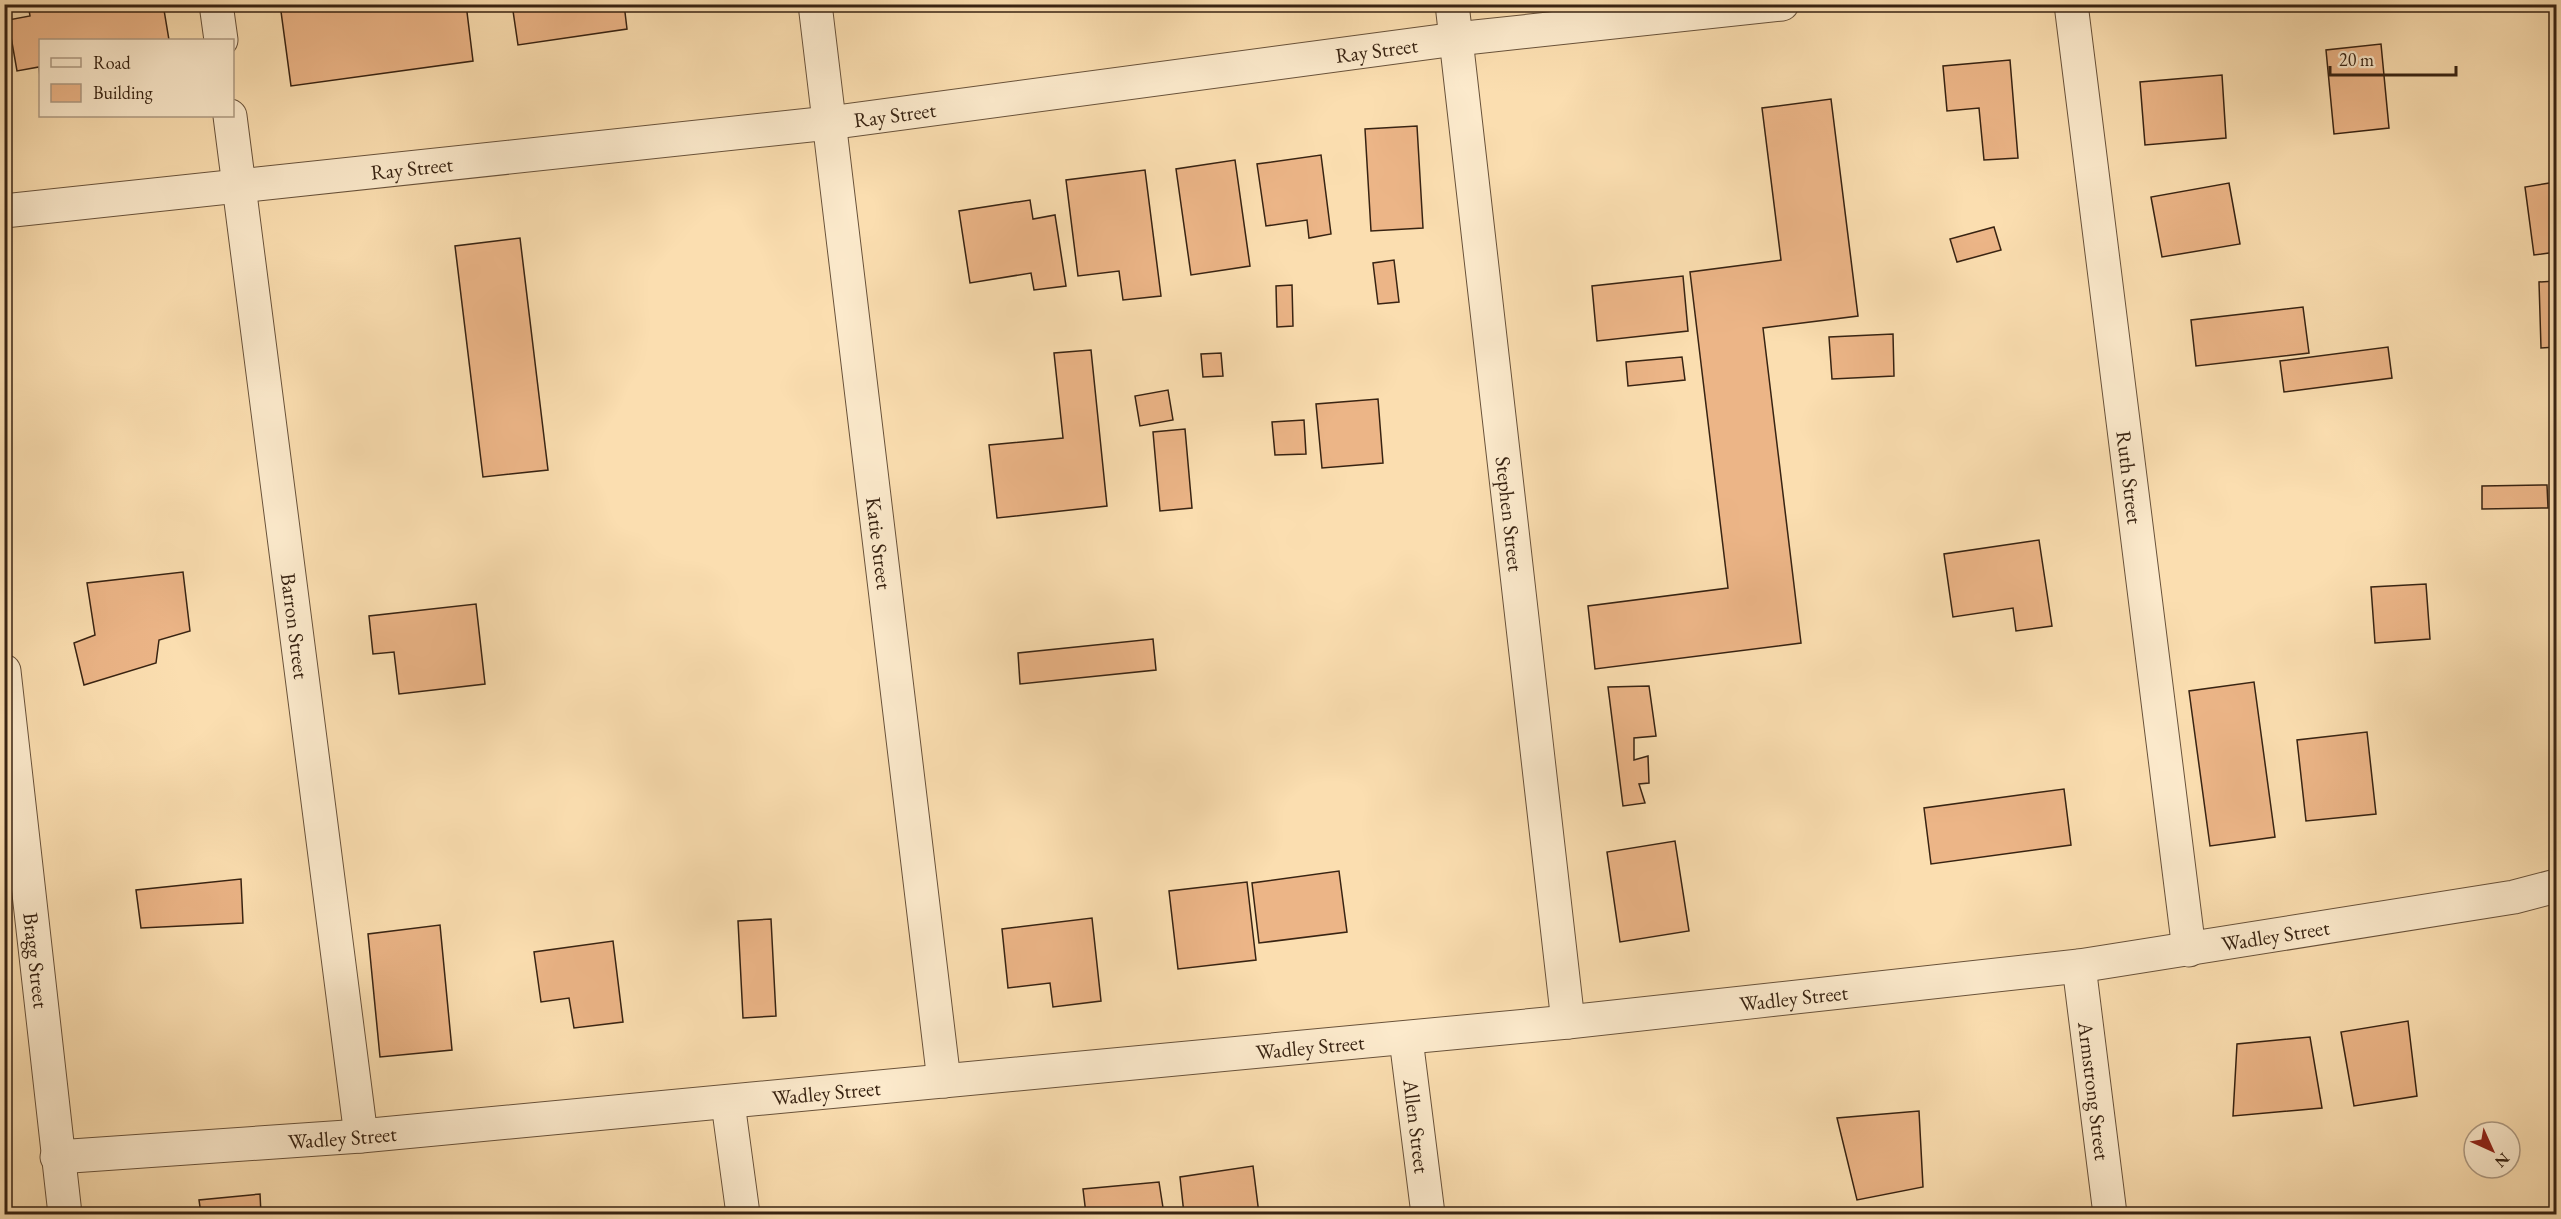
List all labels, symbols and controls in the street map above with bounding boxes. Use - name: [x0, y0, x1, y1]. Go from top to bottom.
- street label: Ray Street: [1334, 31, 1420, 69]
- legend: [39, 39, 234, 117]
- scale bar: [2330, 39, 2456, 77]
- text: 20 m: [2339, 48, 2374, 71]
- text: Road: [93, 51, 132, 74]
- text: Building: [93, 81, 153, 104]
- street label: Ray Street: [852, 95, 938, 133]
- street label: Ray Street: [369, 150, 455, 185]
- street label: Ruth Street: [2111, 429, 2149, 526]
- street label: Stephen Street: [1490, 455, 1530, 573]
- street label: Katie Street: [861, 495, 899, 591]
- street label: Barron Street: [275, 571, 316, 681]
- street label: Bragg Street: [18, 911, 55, 1010]
- street label: Wadley Street: [2219, 913, 2332, 957]
- street label: Wadley Street: [1738, 978, 1850, 1017]
- street label: Armstrong Street: [2072, 1019, 2117, 1162]
- street label: Wadley Street: [1255, 1028, 1366, 1065]
- street label: Wadley Street: [771, 1073, 882, 1111]
- street label: Allen Street: [1398, 1077, 1436, 1175]
- street label: Wadley Street: [287, 1119, 398, 1155]
- north arrow: [2462, 1120, 2522, 1180]
- text: N: [2490, 1148, 2514, 1172]

